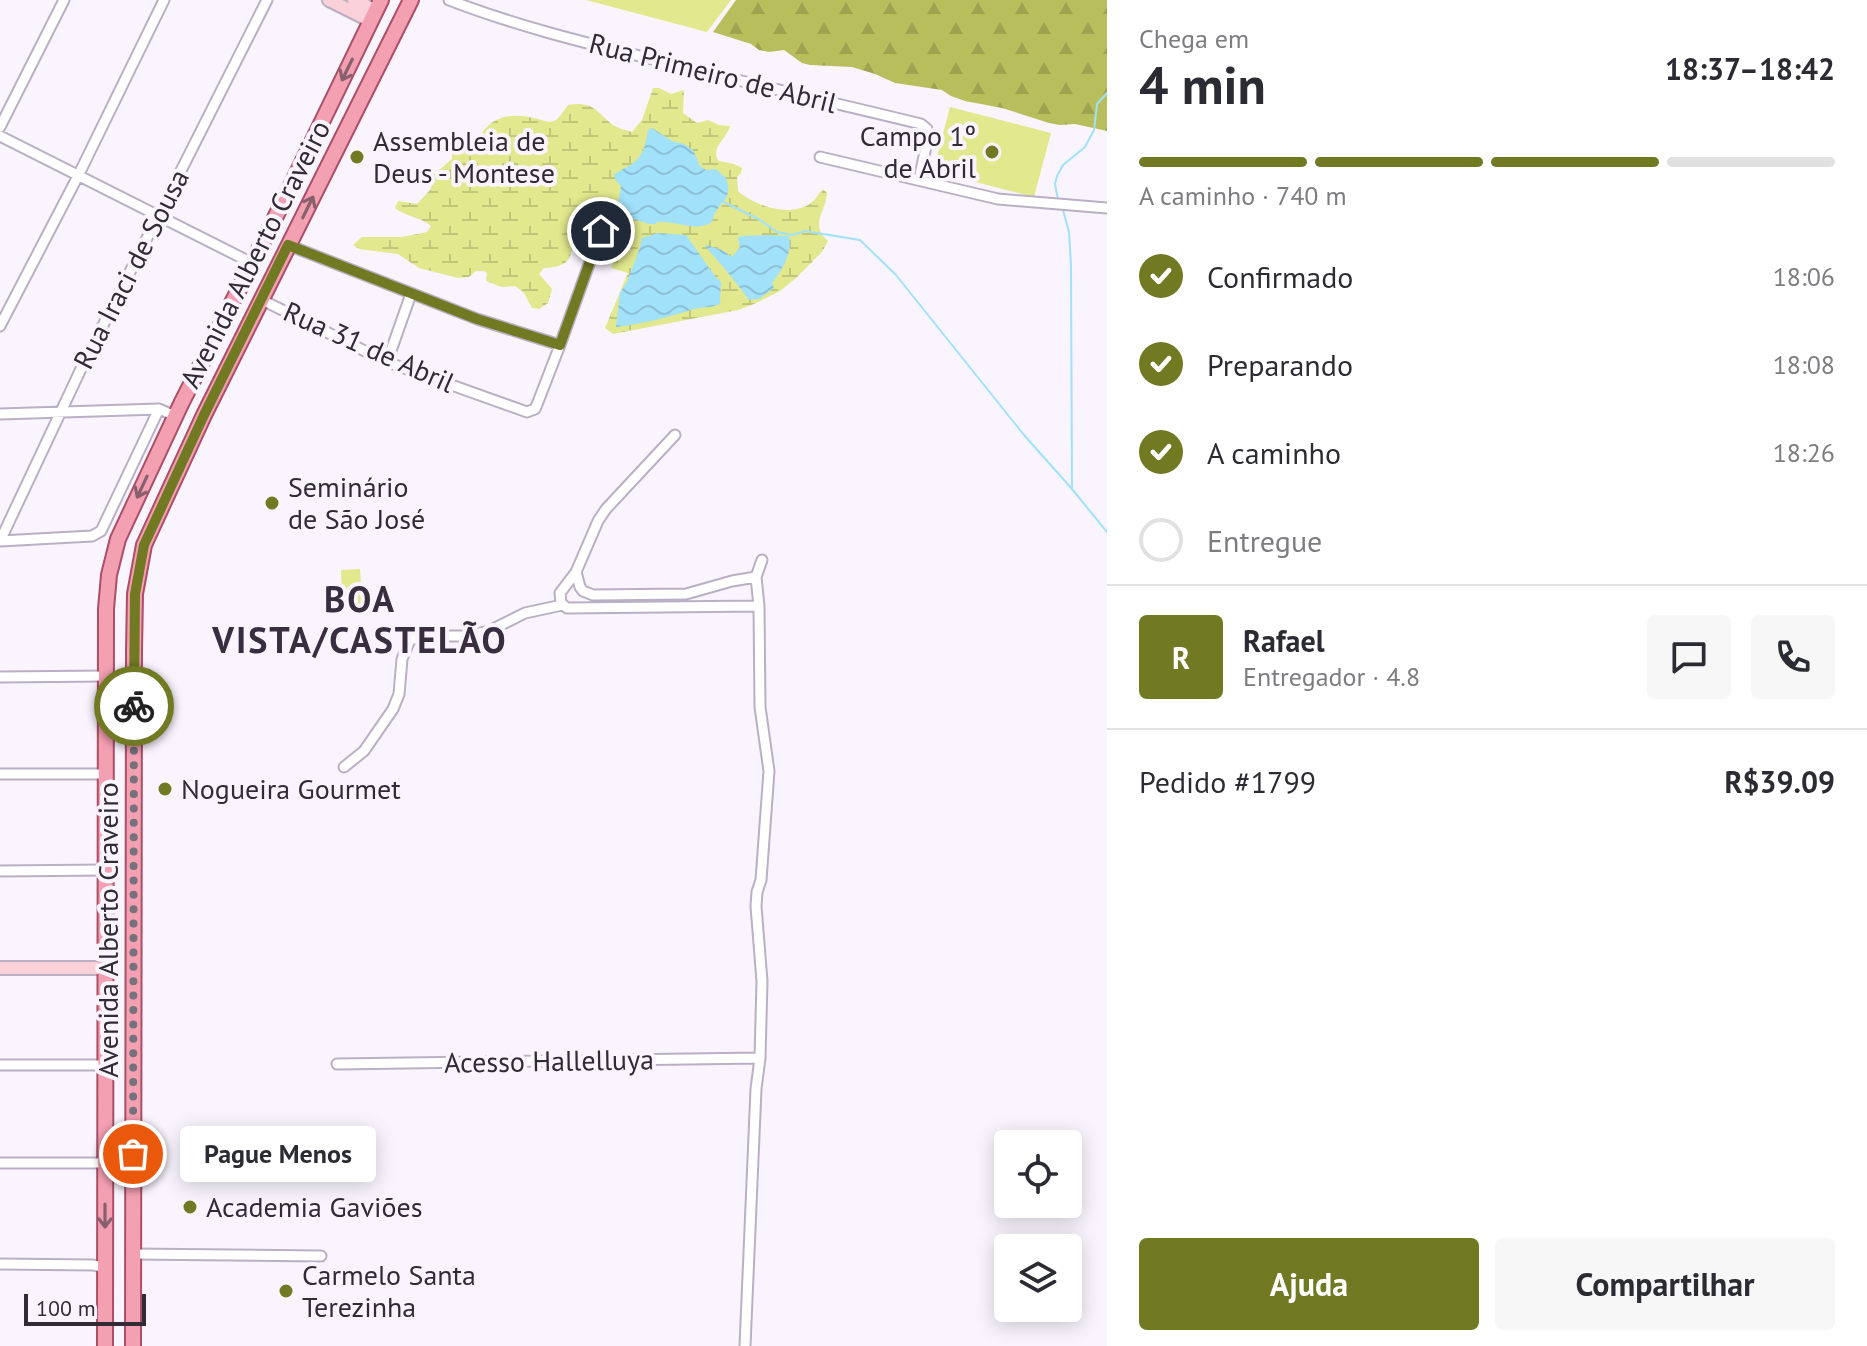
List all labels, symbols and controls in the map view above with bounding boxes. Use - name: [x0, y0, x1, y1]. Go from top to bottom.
- text: Chega em: [1139, 22, 1249, 55]
- street label: Rua Primeiro de Abril: [586, 24, 841, 121]
- text: 18:37–18:42: [1665, 49, 1835, 88]
- text: 4 min: [1139, 51, 1266, 118]
- one-way arrow: [339, 58, 354, 82]
- street label: Avenida Alberto Craveiro: [171, 114, 338, 394]
- place label: Campo 1º de Abril: [860, 117, 976, 186]
- place label: Assembleia de Deus - Montese: [373, 122, 555, 191]
- marker: Campo 1º de Abril: [983, 143, 1001, 161]
- marker: Assembleia de Deus - Montese: [348, 148, 366, 166]
- street label: Rua Iraci de Sousa: [64, 163, 197, 375]
- text: A caminho · 740 m: [1139, 179, 1347, 212]
- one-way arrow: [300, 195, 316, 219]
- pin: [567, 197, 635, 265]
- icon: home: [579, 209, 623, 253]
- icon: check: [1139, 254, 1183, 298]
- text: Confirmado: [1207, 257, 1353, 296]
- text: 18:06: [1773, 260, 1835, 293]
- street label: Rua 31 de Abril: [278, 292, 461, 401]
- icon: check: [1139, 342, 1183, 386]
- text: Preparando: [1207, 345, 1353, 384]
- text: 18:08: [1773, 348, 1835, 381]
- icon: check: [1139, 430, 1183, 474]
- text: A caminho: [1207, 433, 1341, 472]
- text: 18:26: [1773, 436, 1835, 469]
- place label: Seminário de São José: [288, 468, 425, 537]
- one-way arrow: [134, 474, 149, 498]
- marker: Seminário de São José: [263, 494, 281, 512]
- text: Entregue: [1207, 521, 1322, 560]
- district label: BOA VISTA/CASTELÃO: [211, 575, 508, 663]
- button: chat: [1647, 615, 1731, 699]
- button: phone: [1751, 615, 1835, 699]
- text: Rafael: [1243, 621, 1325, 660]
- text: R: [1172, 638, 1190, 677]
- text: Entregador · 4.8: [1243, 660, 1420, 693]
- courier: [94, 666, 174, 746]
- icon: bike: [112, 684, 156, 728]
- text: Pedido #1799: [1139, 762, 1316, 801]
- text: R$39.09: [1725, 762, 1835, 801]
- place label: Nogueira Gourmet: [181, 770, 401, 807]
- marker: Nogueira Gourmet: [156, 780, 174, 798]
- street label: Avenida Alberto Craveiro: [89, 782, 126, 1078]
- street label: Acesso Hallelluya: [444, 1040, 654, 1081]
- pin: [99, 1120, 167, 1188]
- callout: Pague Menos: [181, 1126, 377, 1182]
- map controls: [994, 1130, 1082, 1322]
- button: locate: [994, 1130, 1082, 1218]
- icon: bag: [111, 1132, 155, 1176]
- text: Pague Menos: [204, 1137, 352, 1170]
- place label: Academia Gaviões: [206, 1188, 422, 1225]
- marker: Academia Gaviões: [181, 1198, 199, 1216]
- one-way arrow: [97, 1202, 113, 1229]
- button: layers: [994, 1234, 1082, 1322]
- button: Ajuda: [1139, 1238, 1479, 1330]
- button: Compartilhar: [1495, 1238, 1835, 1330]
- place label: Carmelo Santa Terezinha: [302, 1256, 476, 1325]
- marker: Carmelo Santa Terezinha: [277, 1282, 295, 1300]
- scale bar: [24, 1290, 146, 1326]
- text: 100 m: [36, 1294, 96, 1322]

